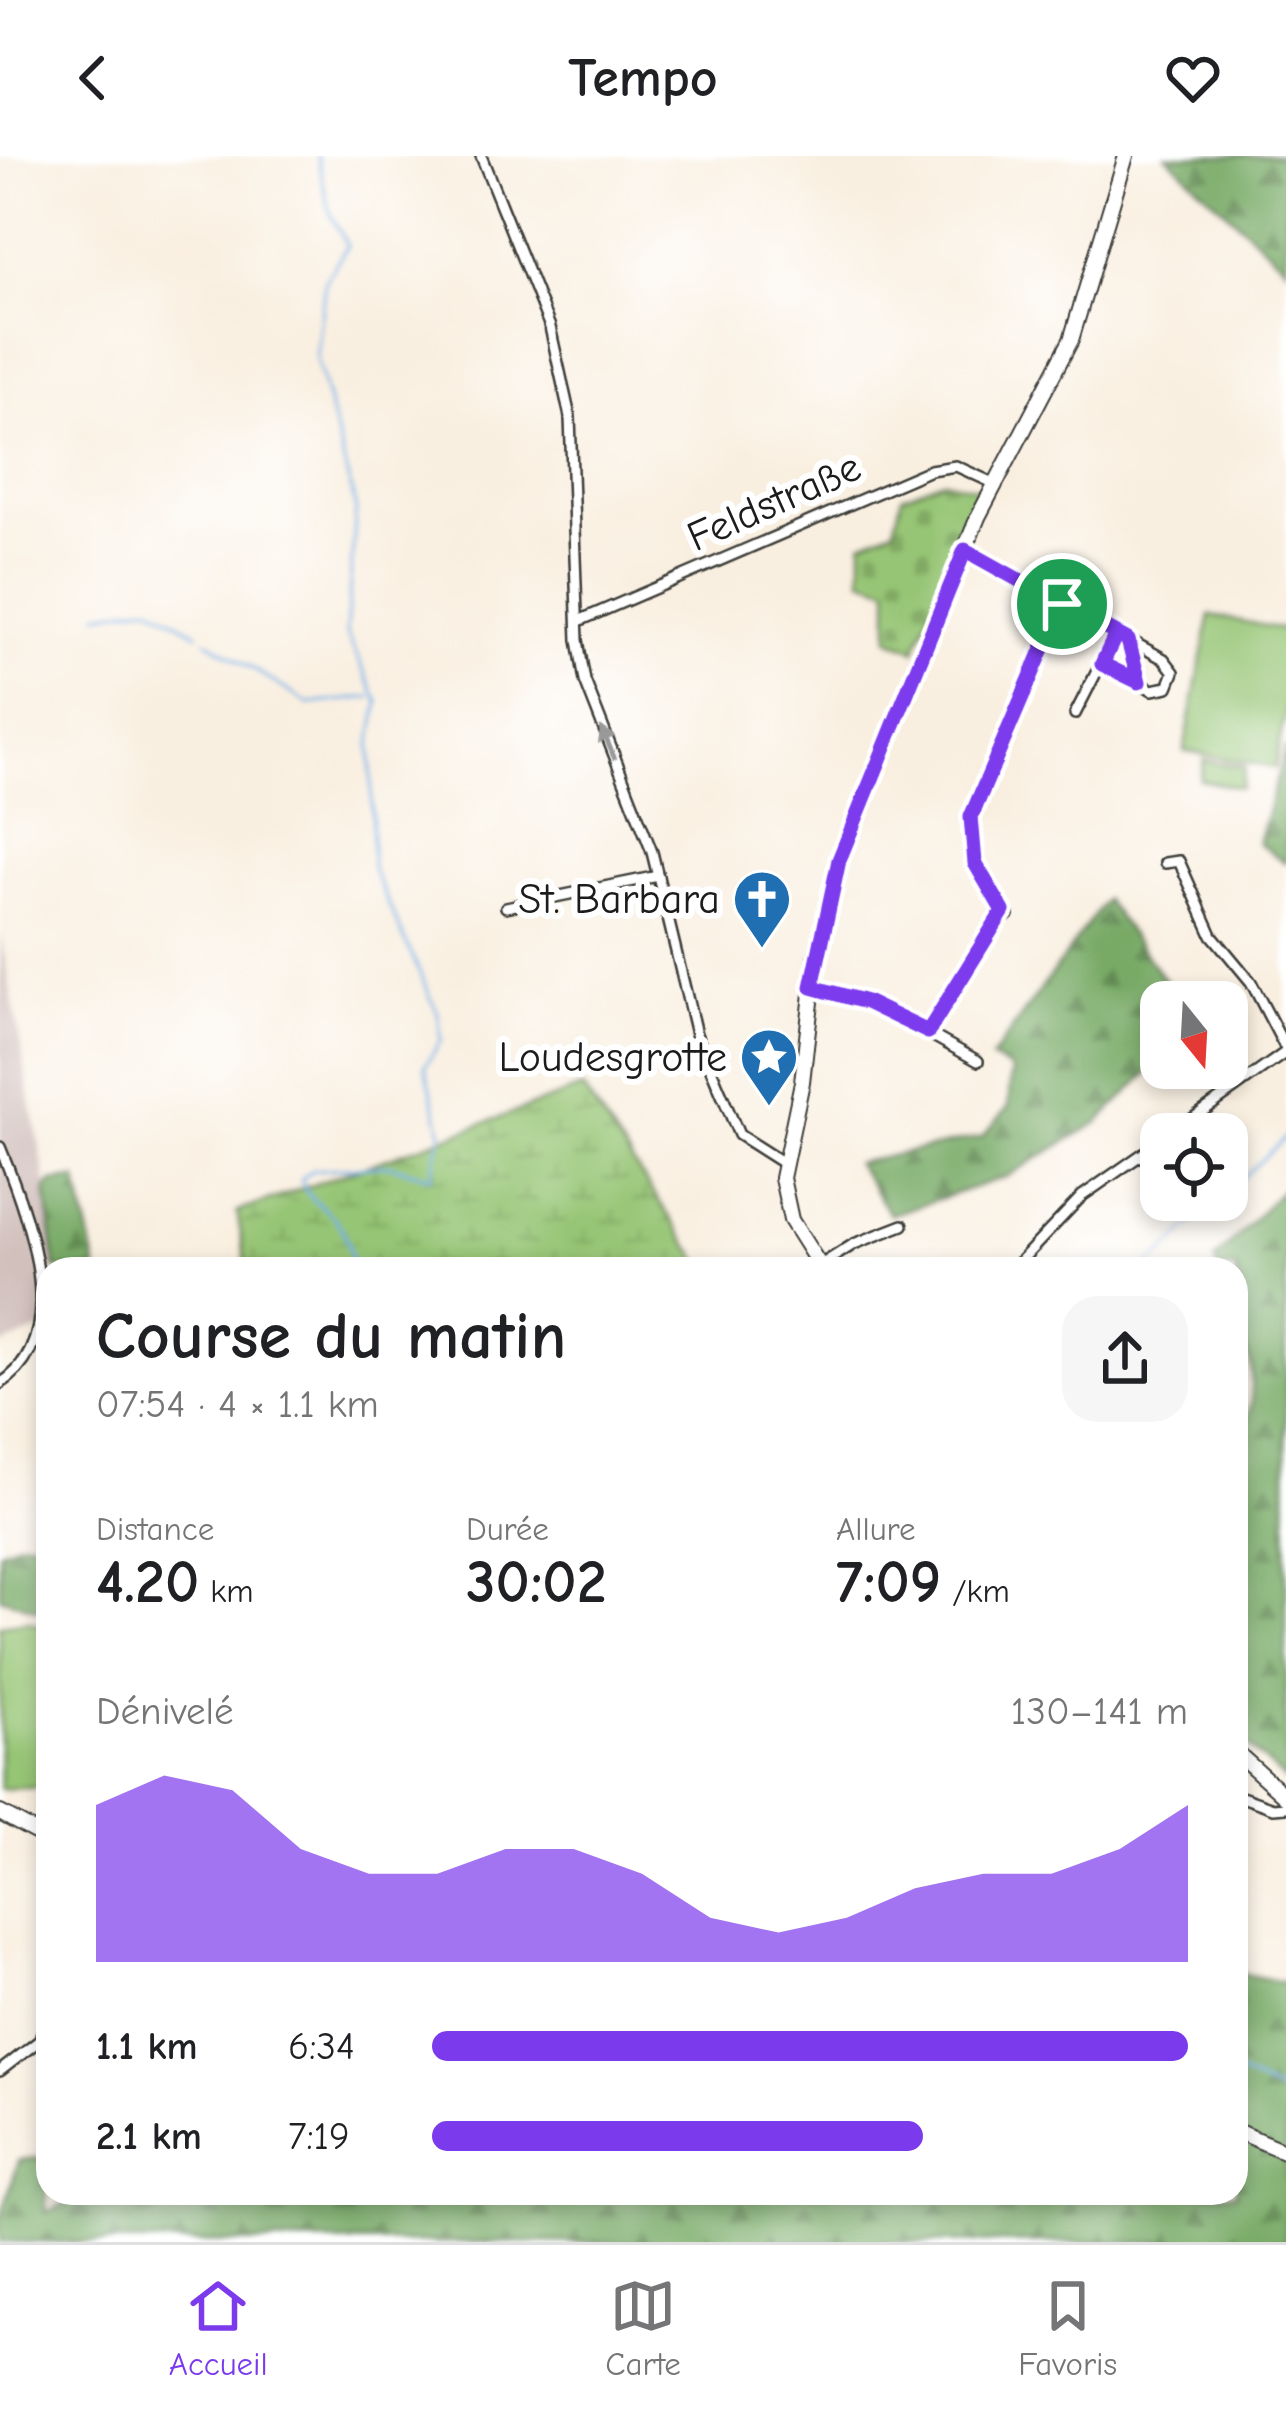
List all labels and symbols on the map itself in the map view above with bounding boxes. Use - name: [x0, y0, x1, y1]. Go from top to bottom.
- street label: Feldstraße: [680, 442, 868, 562]
- pin: [1011, 553, 1113, 655]
- one-way arrow: [598, 725, 617, 761]
- church icon: St. Barbara: [731, 868, 793, 950]
- place label: St. Barbara: [518, 875, 720, 924]
- north arrow: [1140, 981, 1248, 1089]
- place icon: Loudesgrotte: [738, 1026, 800, 1108]
- place label: Loudesgrotte: [498, 1033, 727, 1082]

